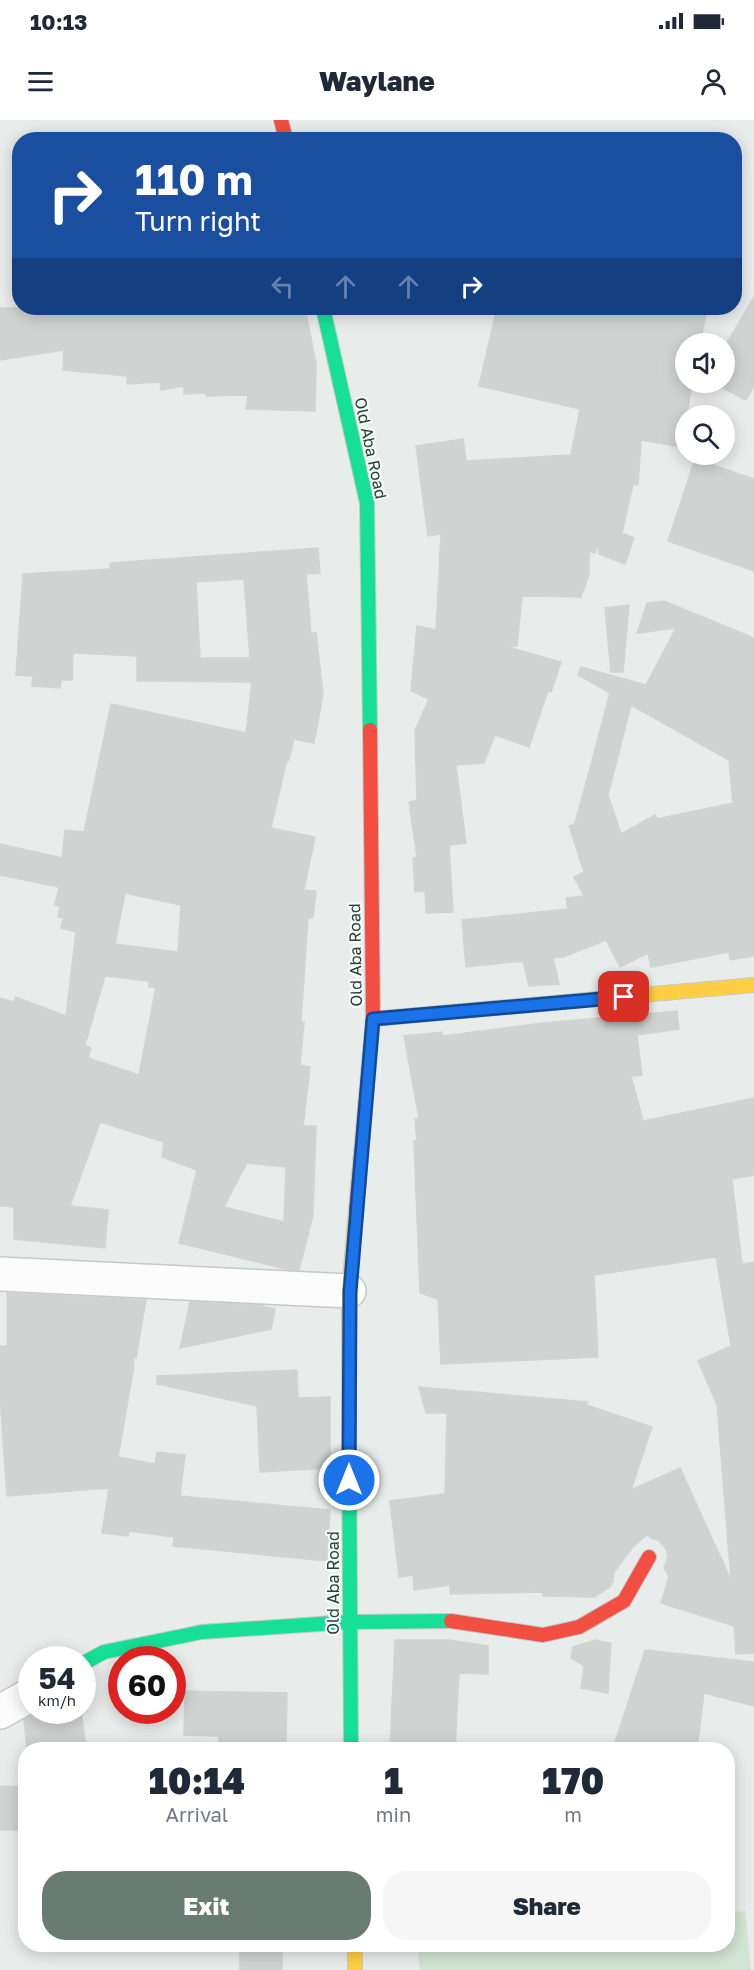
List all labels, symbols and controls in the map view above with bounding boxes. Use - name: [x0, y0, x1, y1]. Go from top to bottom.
- text: 10:13: [30, 8, 87, 35]
- icon: menu: [24, 65, 57, 98]
- text: Waylane: [319, 65, 435, 97]
- icon: person: [697, 65, 730, 98]
- text: 110 m: [135, 154, 253, 204]
- icon: right: [36, 156, 114, 234]
- text: Turn right: [135, 205, 261, 237]
- icon: left: [266, 270, 299, 303]
- icon: ahead: [329, 270, 362, 303]
- icon: ahead: [392, 270, 425, 303]
- icon: right: [455, 270, 488, 303]
- map controls: [675, 333, 735, 465]
- button: sound: [675, 333, 735, 393]
- street label: Old Aba Road: [350, 395, 392, 501]
- button: search: [675, 405, 735, 465]
- street label: Old Aba Road: [344, 903, 366, 1007]
- pin: [598, 971, 649, 1022]
- icon: arrive: [607, 980, 640, 1013]
- position arrow: [317, 1448, 381, 1512]
- street label: Old Aba Road: [323, 1531, 343, 1635]
- speed limit sign: 60: [108, 1646, 186, 1724]
- text: 54: [38, 1660, 76, 1696]
- text: km/h: [38, 1691, 76, 1709]
- text: 10:14: [149, 1759, 245, 1802]
- text: 1: [384, 1759, 403, 1802]
- text: 170: [542, 1759, 604, 1802]
- text: Arrival: [166, 1802, 228, 1826]
- text: min: [376, 1802, 411, 1826]
- text: m: [564, 1802, 582, 1826]
- button: Exit: [42, 1871, 371, 1940]
- button: Share: [383, 1871, 711, 1940]

